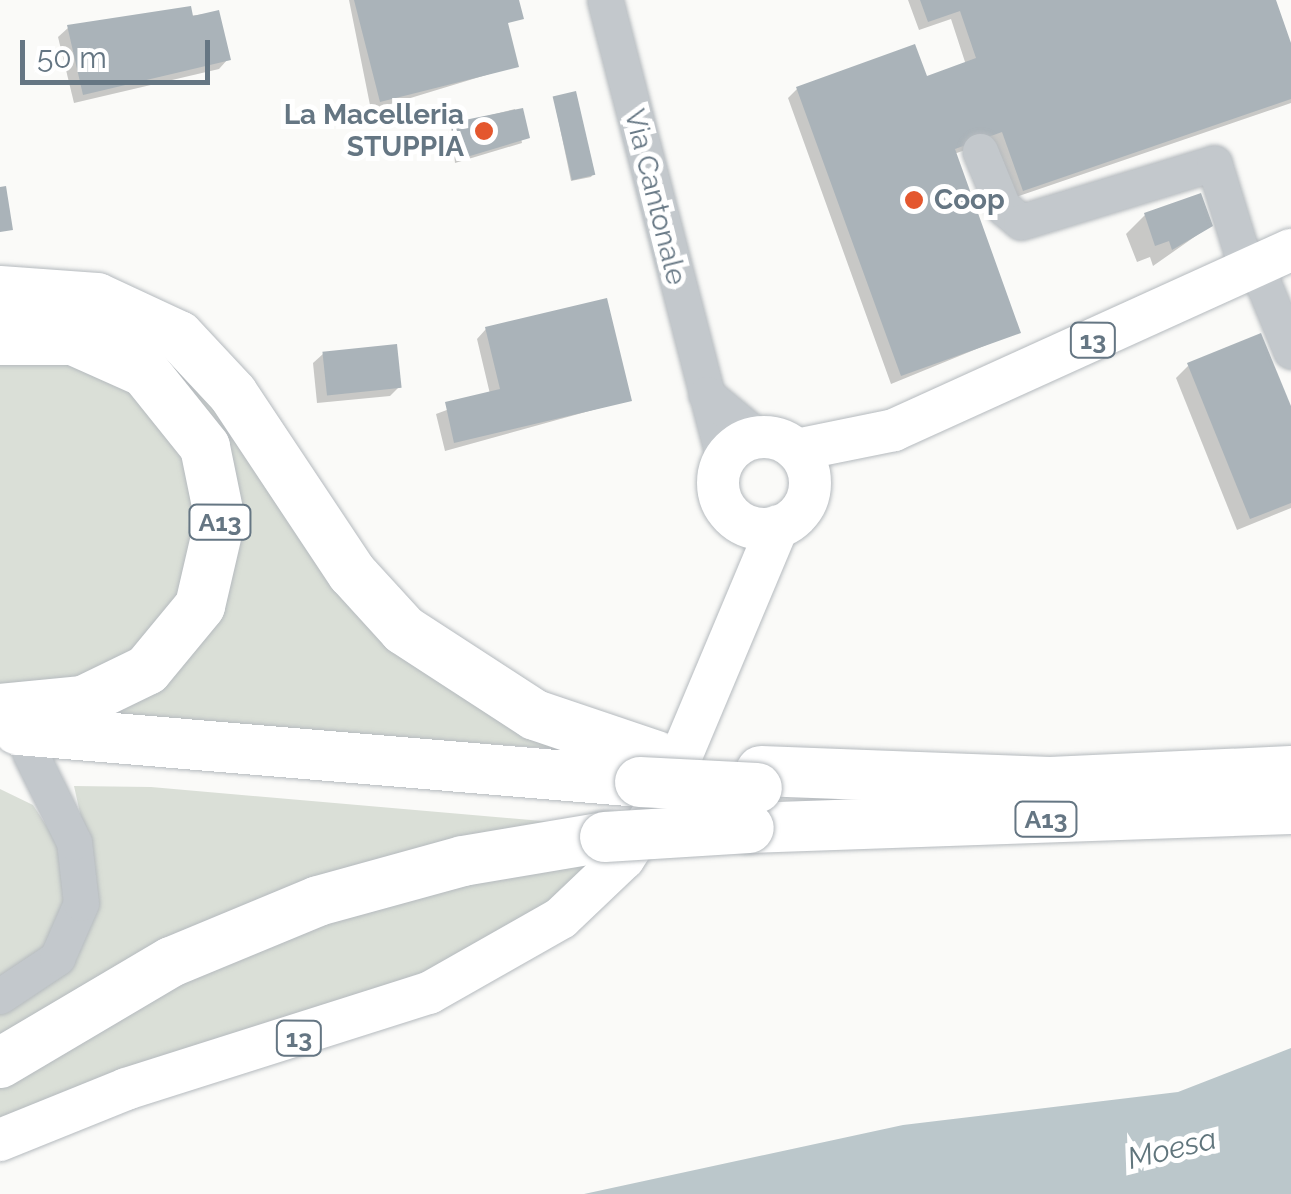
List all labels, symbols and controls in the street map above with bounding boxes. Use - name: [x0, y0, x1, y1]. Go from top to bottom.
- scale bar: [25, 20, 215, 82]
- text: 50 m: [37, 40, 107, 75]
- place label: La Macelleria STUPPIA: [284, 98, 464, 164]
- street label: Via Cantonale: [617, 106, 693, 288]
- marker: La Macelleria STUPPIA: [473, 120, 495, 142]
- place label: Coop: [934, 183, 1005, 217]
- marker: Coop: [903, 189, 925, 211]
- road number: 13: [1068, 320, 1118, 360]
- road number: A13: [188, 502, 252, 542]
- road number: A13: [1014, 799, 1078, 839]
- road number: 13: [274, 1018, 324, 1058]
- water label: Moesa: [1124, 1121, 1220, 1177]

